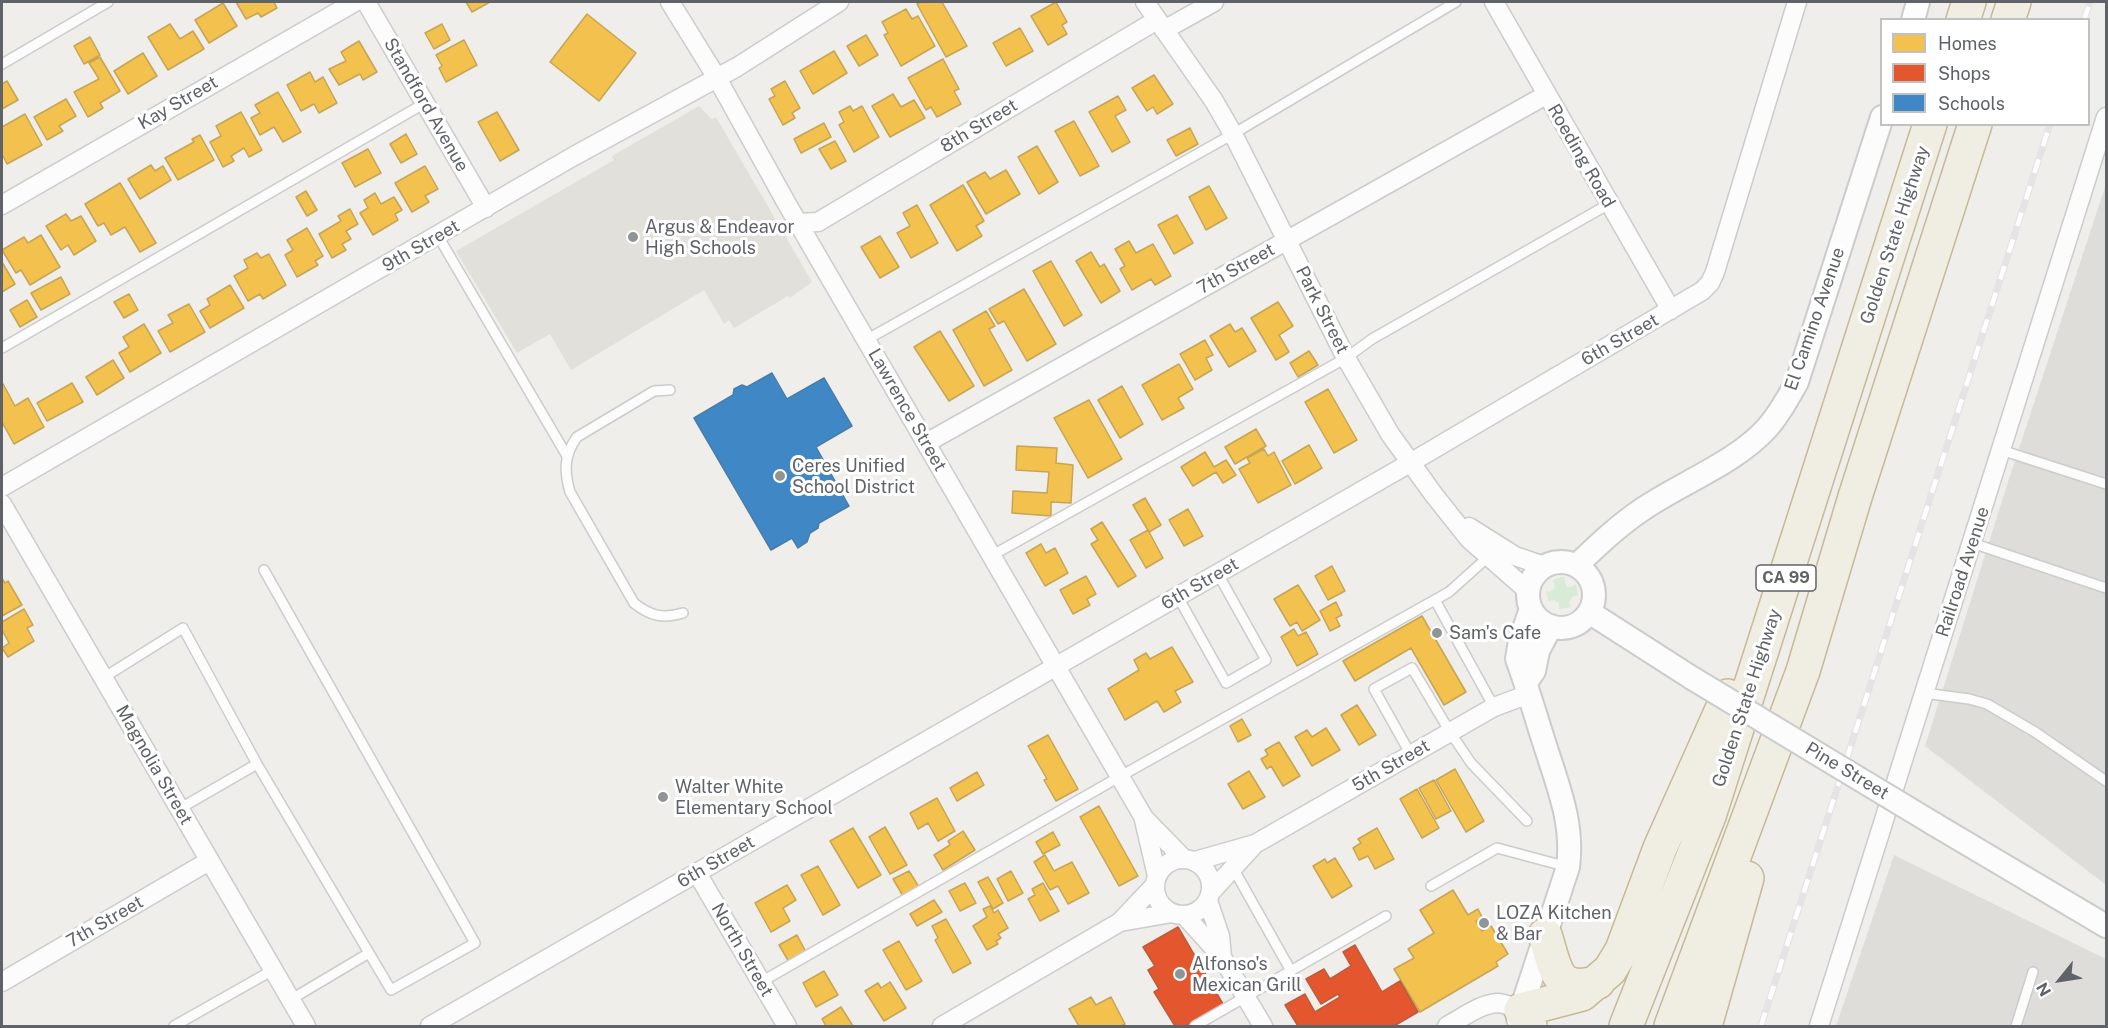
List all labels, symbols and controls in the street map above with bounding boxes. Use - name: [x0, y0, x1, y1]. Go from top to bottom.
- legend: [1880, 18, 2090, 126]
- text: Homes: [1938, 33, 1997, 54]
- street label: Standford Avenue: [379, 34, 473, 176]
- text: Shops: [1938, 63, 1990, 84]
- street label: Kay Street: [134, 72, 222, 134]
- text: Schools: [1938, 93, 2005, 114]
- street label: 8th Street: [937, 95, 1021, 157]
- street label: Roeding Road: [1543, 100, 1619, 212]
- street label: Golden State Highway: [1856, 143, 1934, 327]
- street label: 9th Street: [379, 215, 463, 277]
- place label: Argus & Endeavor High Schools: [645, 216, 794, 258]
- marker: Argus & Endeavor High Schools: [626, 230, 640, 244]
- street label: 7th Street: [1194, 239, 1278, 299]
- street label: El Camino Avenue: [1780, 245, 1850, 393]
- street label: Park Street: [1291, 263, 1353, 357]
- street label: 6th Street: [1578, 309, 1662, 371]
- street label: Lawrence Street: [863, 345, 951, 475]
- place label: Ceres Unified School District: [792, 455, 915, 498]
- marker: Ceres Unified School District: [773, 469, 787, 483]
- street label: Railroad Avenue: [1932, 504, 1994, 640]
- street label: 6th Street: [1158, 553, 1242, 615]
- road number: CA 99: [1756, 565, 1816, 591]
- street label: Golden State Highway: [1708, 606, 1786, 790]
- place label: Sam's Cafe: [1449, 622, 1541, 644]
- marker: Sam's Cafe: [1430, 626, 1444, 640]
- street label: Magnolia Street: [111, 701, 197, 829]
- street label: 5th Street: [1348, 735, 1434, 797]
- street label: Pine Street: [1801, 738, 1893, 804]
- place label: Walter White Elementary School: [675, 776, 833, 818]
- marker: Walter White Elementary School: [656, 790, 670, 804]
- street label: 6th Street: [674, 831, 758, 893]
- street label: 7th Street: [63, 891, 147, 953]
- street label: North Street: [706, 899, 778, 1001]
- place label: LOZA Kitchen & Bar: [1496, 902, 1612, 944]
- marker: LOZA Kitchen & Bar: [1477, 916, 1491, 930]
- north arrow: [2030, 950, 2090, 1010]
- place label: Alfonso's Mexican Grill: [1192, 953, 1302, 996]
- marker: Alfonso's Mexican Grill: [1173, 967, 1187, 981]
- text: N: [2033, 979, 2055, 999]

